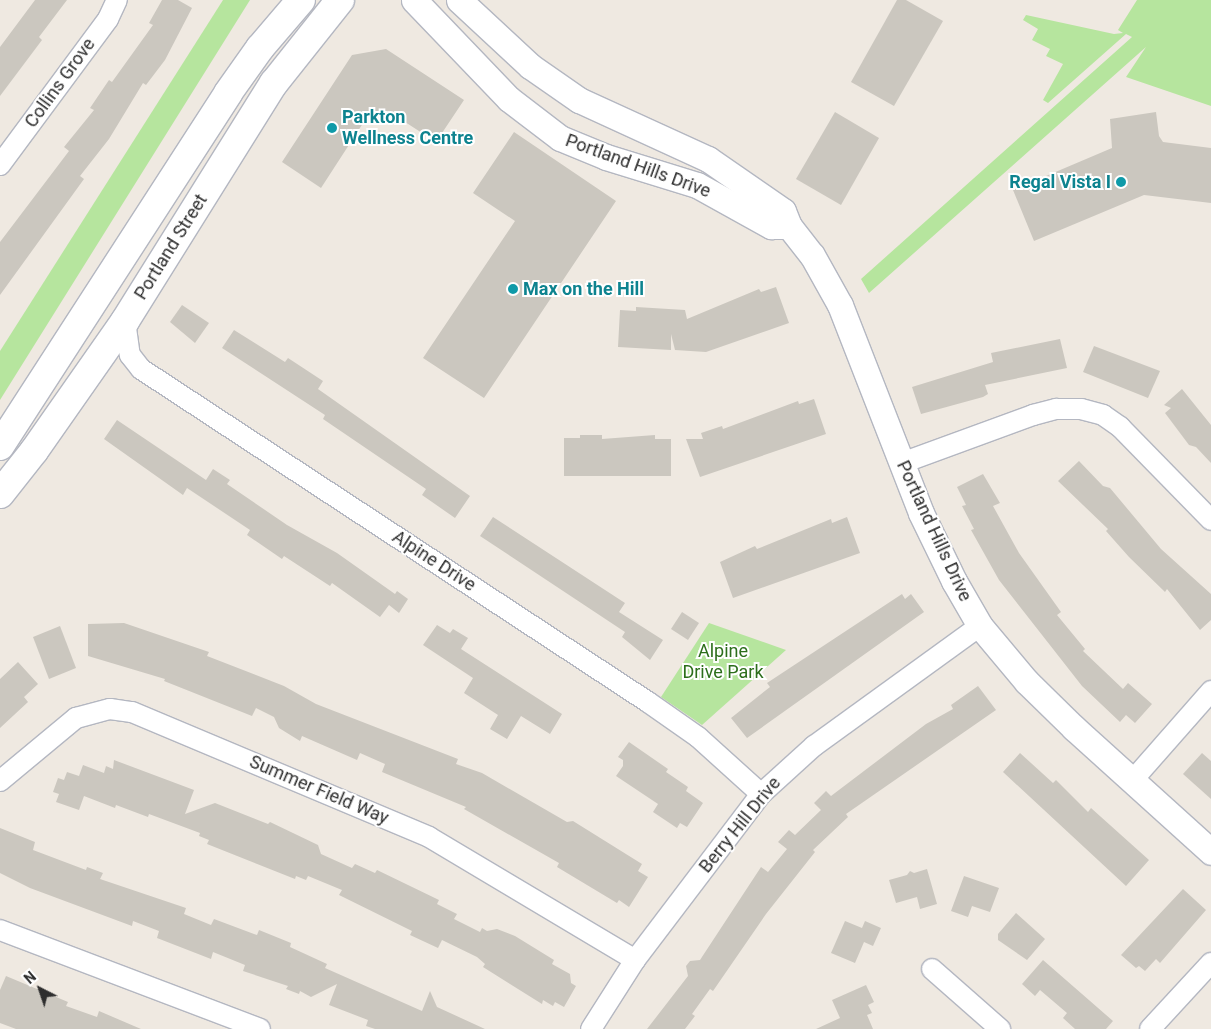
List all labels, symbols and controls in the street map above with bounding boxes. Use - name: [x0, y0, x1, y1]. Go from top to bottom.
- street label: Collins Grove: [20, 34, 100, 132]
- place label: Parkton Wellness Centre: [342, 107, 473, 150]
- marker: Parkton Wellness Centre: [326, 122, 338, 134]
- street label: Portland Hills Drive: [563, 130, 713, 202]
- place label: Regal Vista I: [1009, 171, 1111, 193]
- marker: Regal Vista I: [1115, 176, 1127, 188]
- street label: Portland Street: [130, 190, 212, 304]
- place label: Max on the Hill: [523, 278, 644, 300]
- marker: Max on the Hill: [507, 283, 519, 295]
- street label: Portland Hills Drive: [892, 457, 976, 605]
- street label: Alpine Drive: [388, 526, 480, 596]
- park label: Alpine Drive Park: [682, 641, 764, 684]
- street label: Summer Field Way: [246, 751, 392, 829]
- street label: Berry Hill Drive: [695, 773, 785, 877]
- north arrow: [15, 964, 65, 1014]
- text: N: [21, 968, 39, 987]

